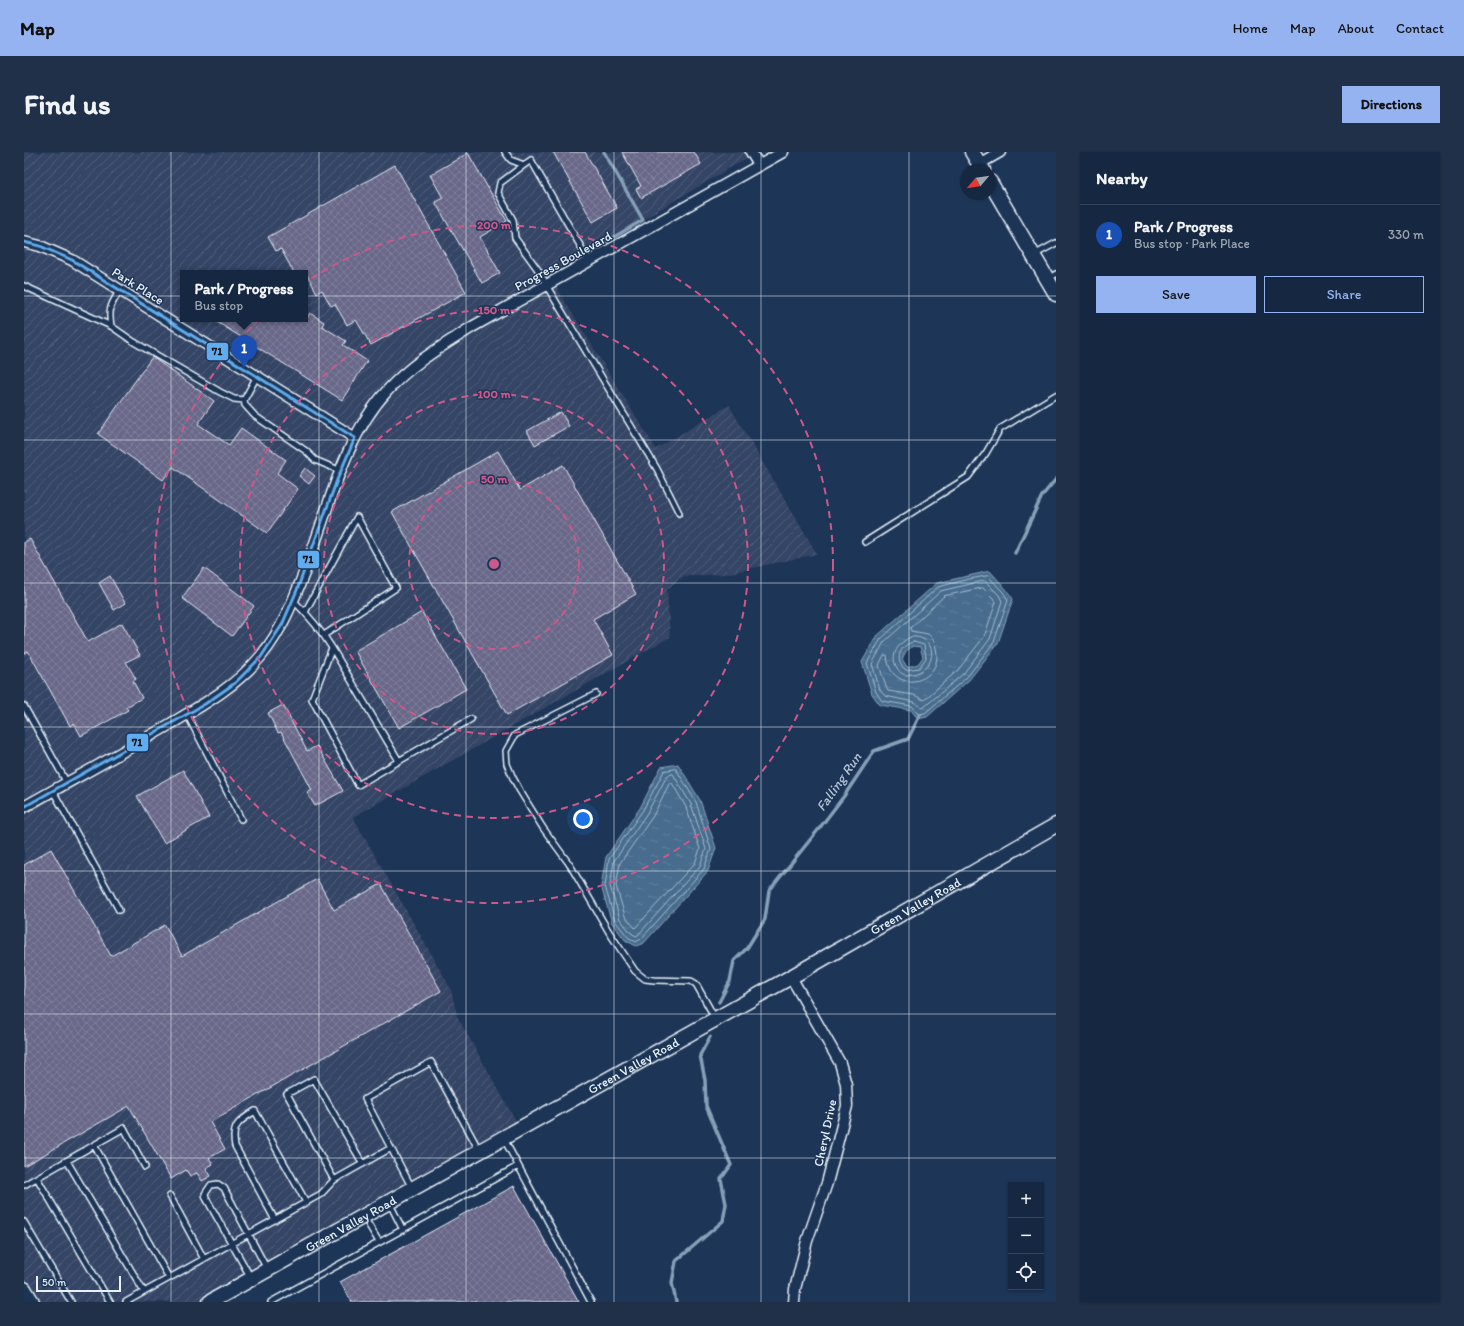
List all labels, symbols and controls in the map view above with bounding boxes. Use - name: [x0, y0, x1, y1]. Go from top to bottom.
- text: Map: [20, 17, 55, 40]
- text: Home: [1233, 20, 1268, 37]
- text: Map: [1290, 20, 1316, 37]
- text: About: [1338, 20, 1374, 37]
- text: Contact: [1396, 20, 1444, 37]
- button: Directions: [1342, 86, 1440, 123]
- text: Find us: [24, 87, 111, 121]
- north arrow: [960, 164, 996, 200]
- text: Nearby: [1096, 168, 1148, 188]
- text: 200 m: [477, 218, 512, 232]
- text: Park / Progress: [1134, 218, 1233, 236]
- text: 1: [1106, 227, 1112, 242]
- text: 330 m: [1388, 227, 1424, 242]
- street label: Progress Boulevard: [512, 228, 614, 294]
- text: Bus stop · Park Place: [1134, 236, 1250, 251]
- street label: Park Place: [109, 264, 167, 308]
- popup: [180, 270, 308, 322]
- button: Save: [1096, 276, 1256, 313]
- button: Share: [1264, 276, 1424, 313]
- text: Park / Progress: [195, 280, 293, 298]
- text: Bus stop: [195, 298, 243, 313]
- text: 150 m: [478, 303, 511, 317]
- pin: 1: [231, 335, 257, 368]
- line badge: 71: [206, 342, 229, 361]
- text: 71: [211, 345, 223, 358]
- text: 100 m: [477, 387, 511, 401]
- text: 50 m: [481, 472, 508, 486]
- line badge: 71: [297, 550, 320, 569]
- text: 71: [302, 553, 314, 566]
- centre of rings: [487, 557, 501, 571]
- line badge: 71: [126, 733, 149, 752]
- text: 71: [131, 736, 143, 749]
- water label: Falling Run: [813, 749, 866, 815]
- your location: [573, 809, 593, 829]
- street label: Green Valley Road: [867, 874, 963, 938]
- street label: Green Valley Road: [585, 1034, 681, 1097]
- street label: Cheryl Drive: [811, 1098, 839, 1168]
- map controls: [1008, 1182, 1044, 1290]
- button: +: [1008, 1182, 1044, 1218]
- street label: Green Valley Road: [302, 1192, 399, 1255]
- button: −: [1008, 1218, 1044, 1254]
- button: locate: [1008, 1254, 1044, 1290]
- scale bar: [36, 1274, 121, 1293]
- text: 50 m: [42, 1276, 66, 1289]

